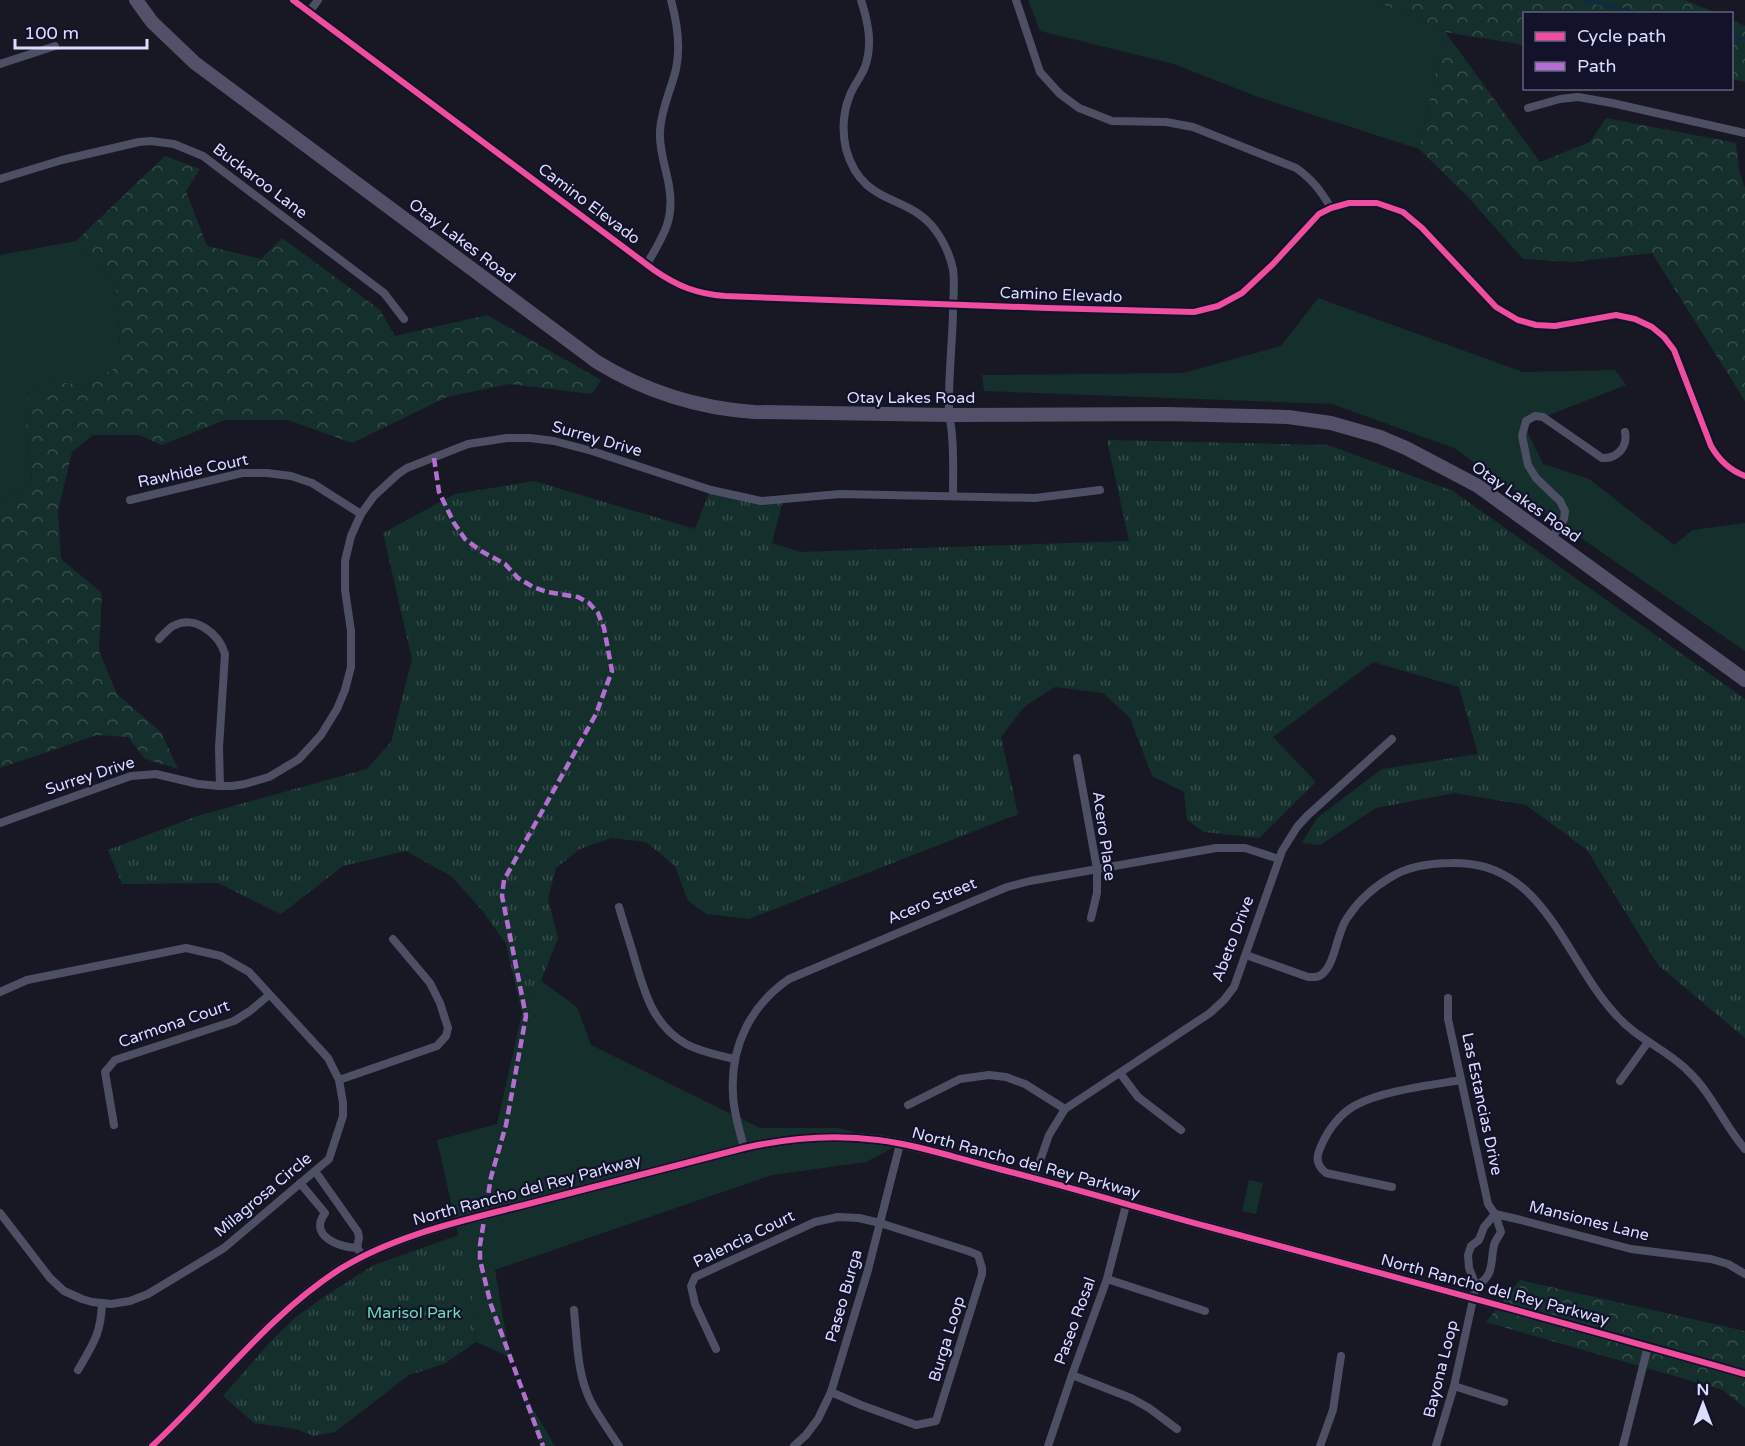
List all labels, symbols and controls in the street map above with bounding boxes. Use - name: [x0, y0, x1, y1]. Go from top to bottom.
- scale bar: [15, 12, 147, 50]
- legend: [1523, 12, 1733, 90]
- text: 100 m: [24, 22, 79, 44]
- text: Cycle path: [1577, 25, 1666, 47]
- text: Path: [1577, 55, 1616, 77]
- street label: Buckaroo Lane: [209, 139, 311, 223]
- street label: Camino Elevado: [534, 159, 644, 249]
- street label: Otay Lakes Road: [405, 194, 519, 288]
- street label: Camino Elevado: [999, 283, 1123, 307]
- street label: Otay Lakes Road: [847, 388, 975, 408]
- street label: Surrey Drive: [550, 417, 644, 461]
- street label: Rawhide Court: [136, 450, 250, 492]
- street label: Otay Lakes Road: [1468, 457, 1584, 547]
- street label: Surrey Drive: [43, 752, 137, 800]
- street label: Acero Place: [1088, 790, 1120, 882]
- street label: Acero Street: [884, 873, 980, 929]
- street label: Abeto Drive: [1207, 893, 1259, 985]
- street label: Carmona Court: [116, 996, 232, 1052]
- street label: Las Estancias Drive: [1457, 1031, 1507, 1177]
- street label: North Rancho del Rey Parkway: [910, 1123, 1143, 1203]
- street label: Milagrosa Circle: [210, 1148, 316, 1242]
- street label: North Rancho del Rey Parkway: [411, 1150, 644, 1230]
- street label: Mansiones Lane: [1527, 1196, 1651, 1246]
- street label: Palencia Court: [690, 1206, 798, 1272]
- street label: Paseo Burga: [821, 1247, 867, 1345]
- street label: North Rancho del Rey Parkway: [1379, 1250, 1612, 1330]
- street label: Paseo Rosal: [1050, 1274, 1100, 1368]
- street label: Burga Loop: [924, 1294, 970, 1384]
- park label: Marisol Park: [367, 1303, 461, 1323]
- street label: Bayona Loop: [1419, 1318, 1463, 1420]
- north arrow: [1673, 1374, 1733, 1434]
- text: N: [1697, 1380, 1709, 1400]

